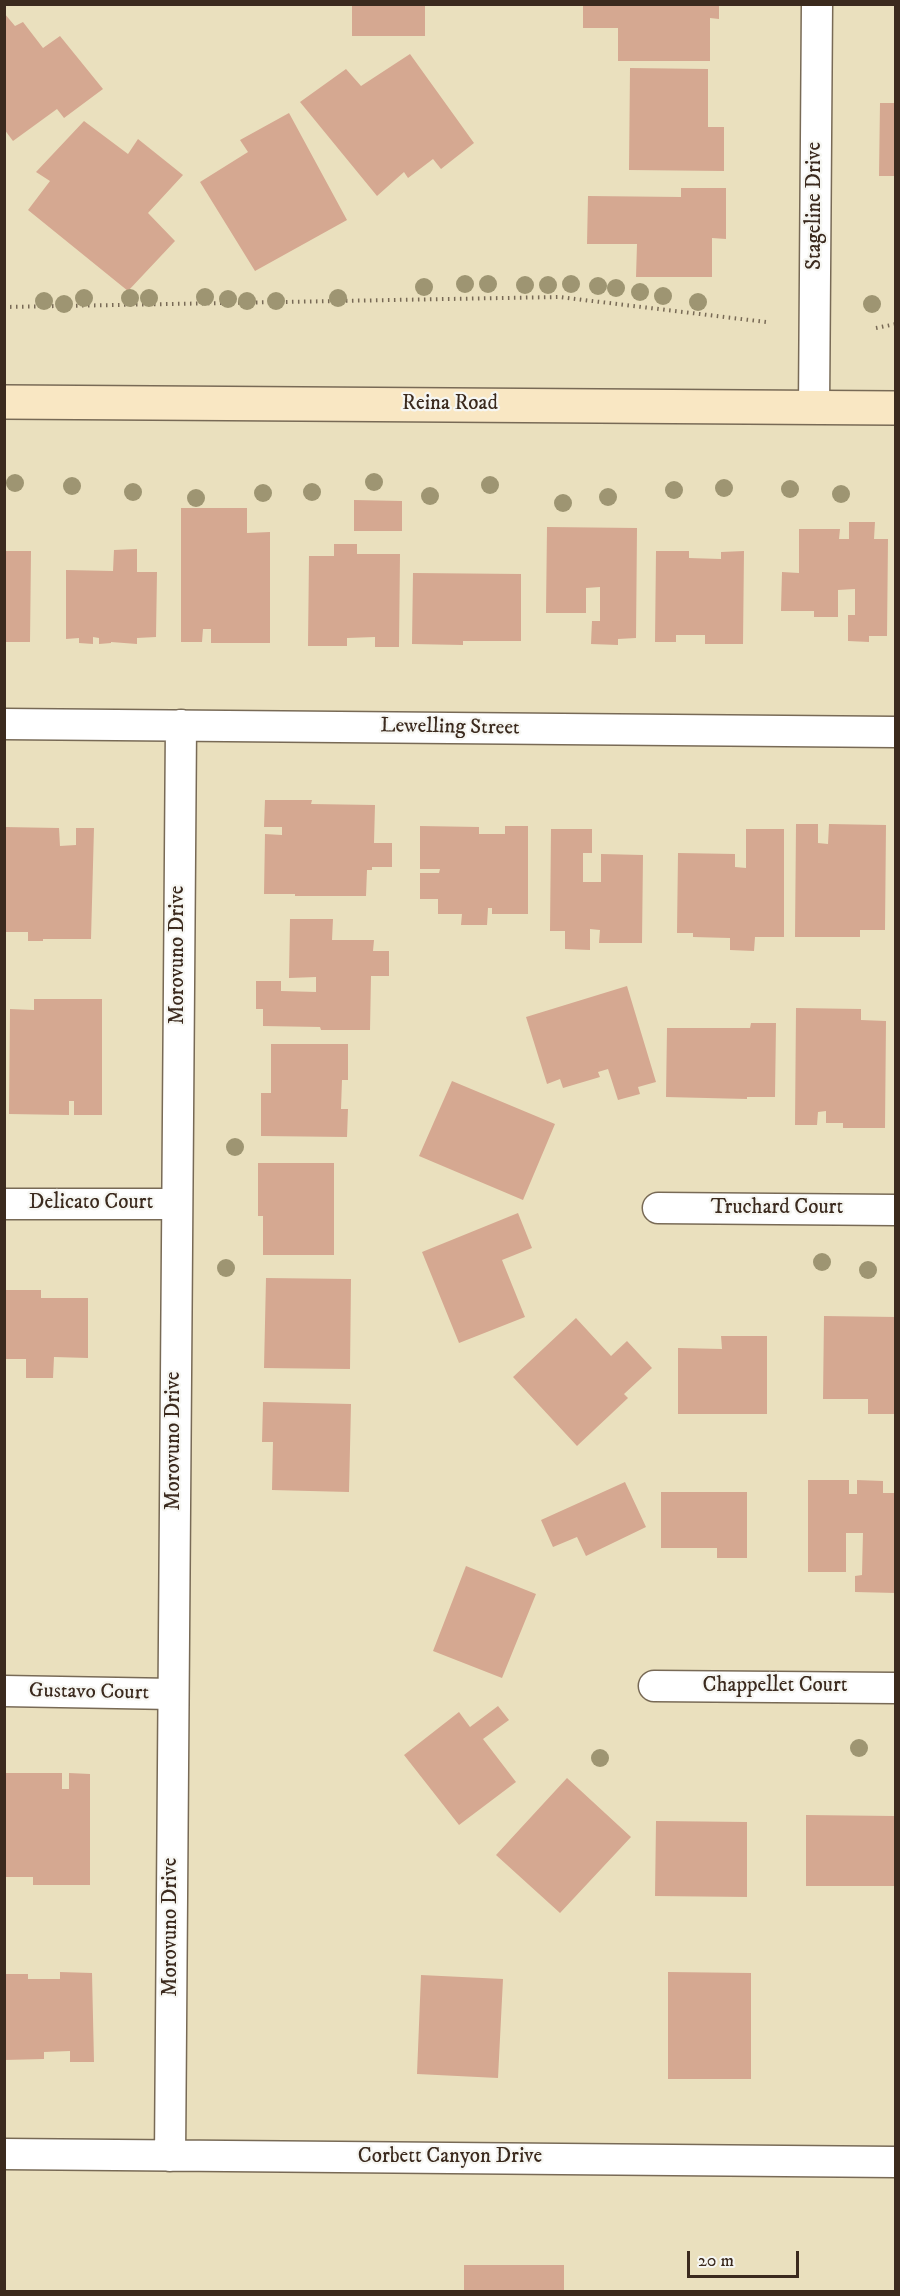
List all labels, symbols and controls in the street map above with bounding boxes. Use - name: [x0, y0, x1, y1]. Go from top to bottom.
- street label: Stageline Drive: [803, 142, 829, 270]
- street label: Reina Road: [402, 392, 498, 418]
- street label: Lewelling Street: [380, 714, 520, 742]
- street label: Morovuno Drive: [166, 886, 192, 1024]
- street label: Delicato Court: [29, 1191, 153, 1217]
- street label: Truchard Court: [711, 1196, 843, 1222]
- street label: Morovuno Drive: [162, 1372, 188, 1510]
- street label: Chappellet Court: [702, 1674, 848, 1700]
- street label: Gustavo Court: [29, 1679, 149, 1707]
- street label: Morovuno Drive: [159, 1858, 185, 1996]
- street label: Corbett Canyon Drive: [358, 2145, 542, 2171]
- scale bar: [690, 2239, 802, 2277]
- text: 20 m: [698, 2250, 734, 2272]

